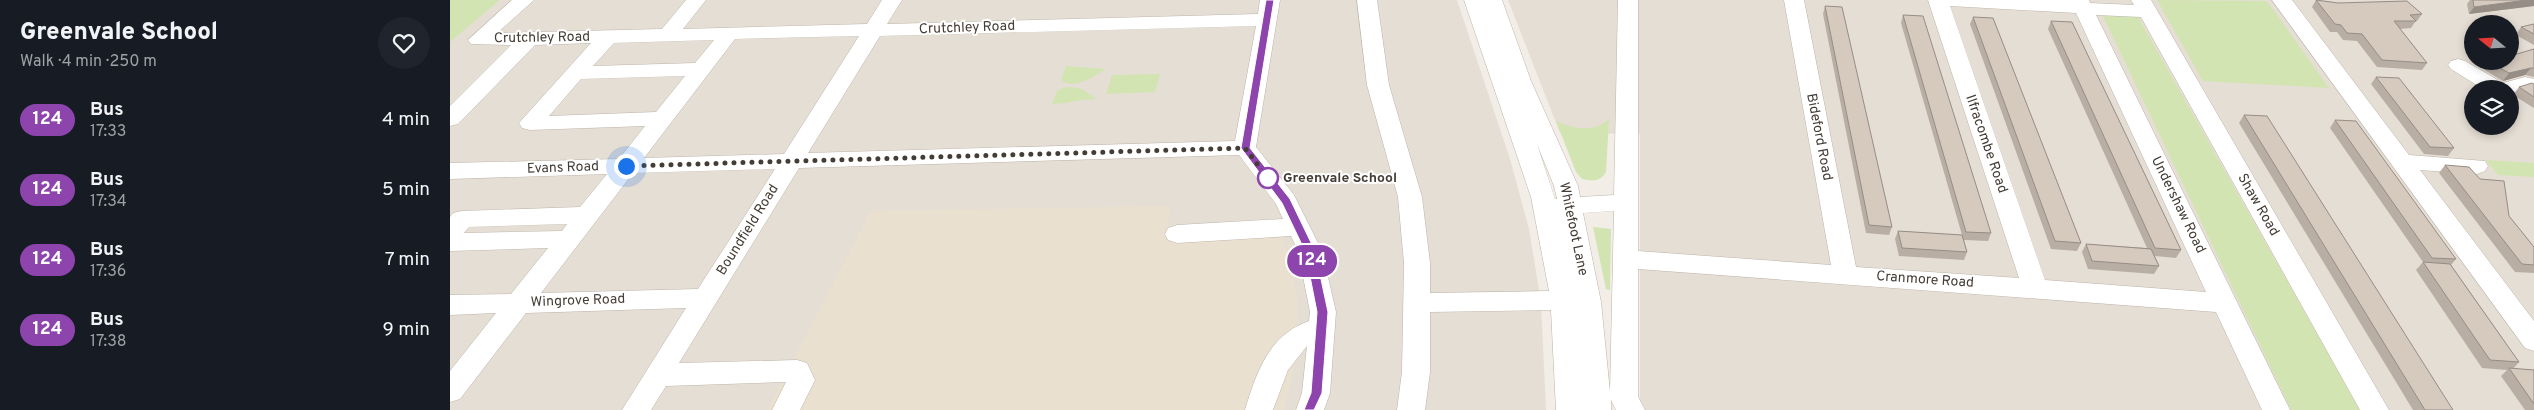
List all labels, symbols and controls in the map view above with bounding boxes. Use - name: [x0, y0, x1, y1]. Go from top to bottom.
- north arrow: [2464, 15, 2519, 70]
- map controls: [2464, 15, 2519, 135]
- button: heart: [378, 17, 430, 69]
- text: Greenvale School: [20, 18, 218, 48]
- street label: Crutchley Road: [919, 18, 1015, 38]
- street label: Crutchley Road: [494, 29, 590, 47]
- text: Walk · 4 min · 250 m: [20, 52, 157, 72]
- button: layers: [2464, 80, 2519, 135]
- street label: Bideford Road: [1802, 92, 1836, 182]
- street label: Ilfracombe Road: [1961, 93, 2011, 195]
- text: Bus: [90, 98, 124, 122]
- text: 124: [33, 108, 62, 131]
- text: 4 min: [382, 108, 430, 132]
- text: 17:33: [90, 122, 126, 142]
- your location: [614, 154, 639, 179]
- street label: Undershaw Road: [2147, 154, 2209, 256]
- street label: Evans Road: [527, 158, 599, 178]
- marker: Greenvale School: [1257, 167, 1279, 189]
- text: Bus: [90, 168, 124, 192]
- place label: Greenvale School: [1283, 170, 1397, 187]
- street label: Shaw Road: [2233, 171, 2283, 239]
- text: 124: [33, 178, 62, 201]
- text: 5 min: [382, 178, 430, 202]
- street label: Boundfield Road: [713, 181, 783, 279]
- street label: Whitefoot Lane: [1555, 181, 1591, 277]
- text: 17:34: [90, 192, 127, 212]
- text: Bus: [90, 238, 124, 262]
- line badge: 124: [1283, 245, 1341, 277]
- text: 124: [33, 248, 62, 271]
- text: 7 min: [385, 248, 430, 272]
- text: 124: [1297, 249, 1327, 272]
- text: 17:36: [90, 262, 126, 282]
- street label: Cranmore Road: [1876, 268, 1974, 292]
- street label: Wingrove Road: [530, 291, 626, 311]
- text: Bus: [90, 308, 124, 332]
- text: 124: [33, 318, 62, 341]
- text: 9 min: [383, 318, 430, 342]
- text: 17:38: [90, 332, 127, 352]

